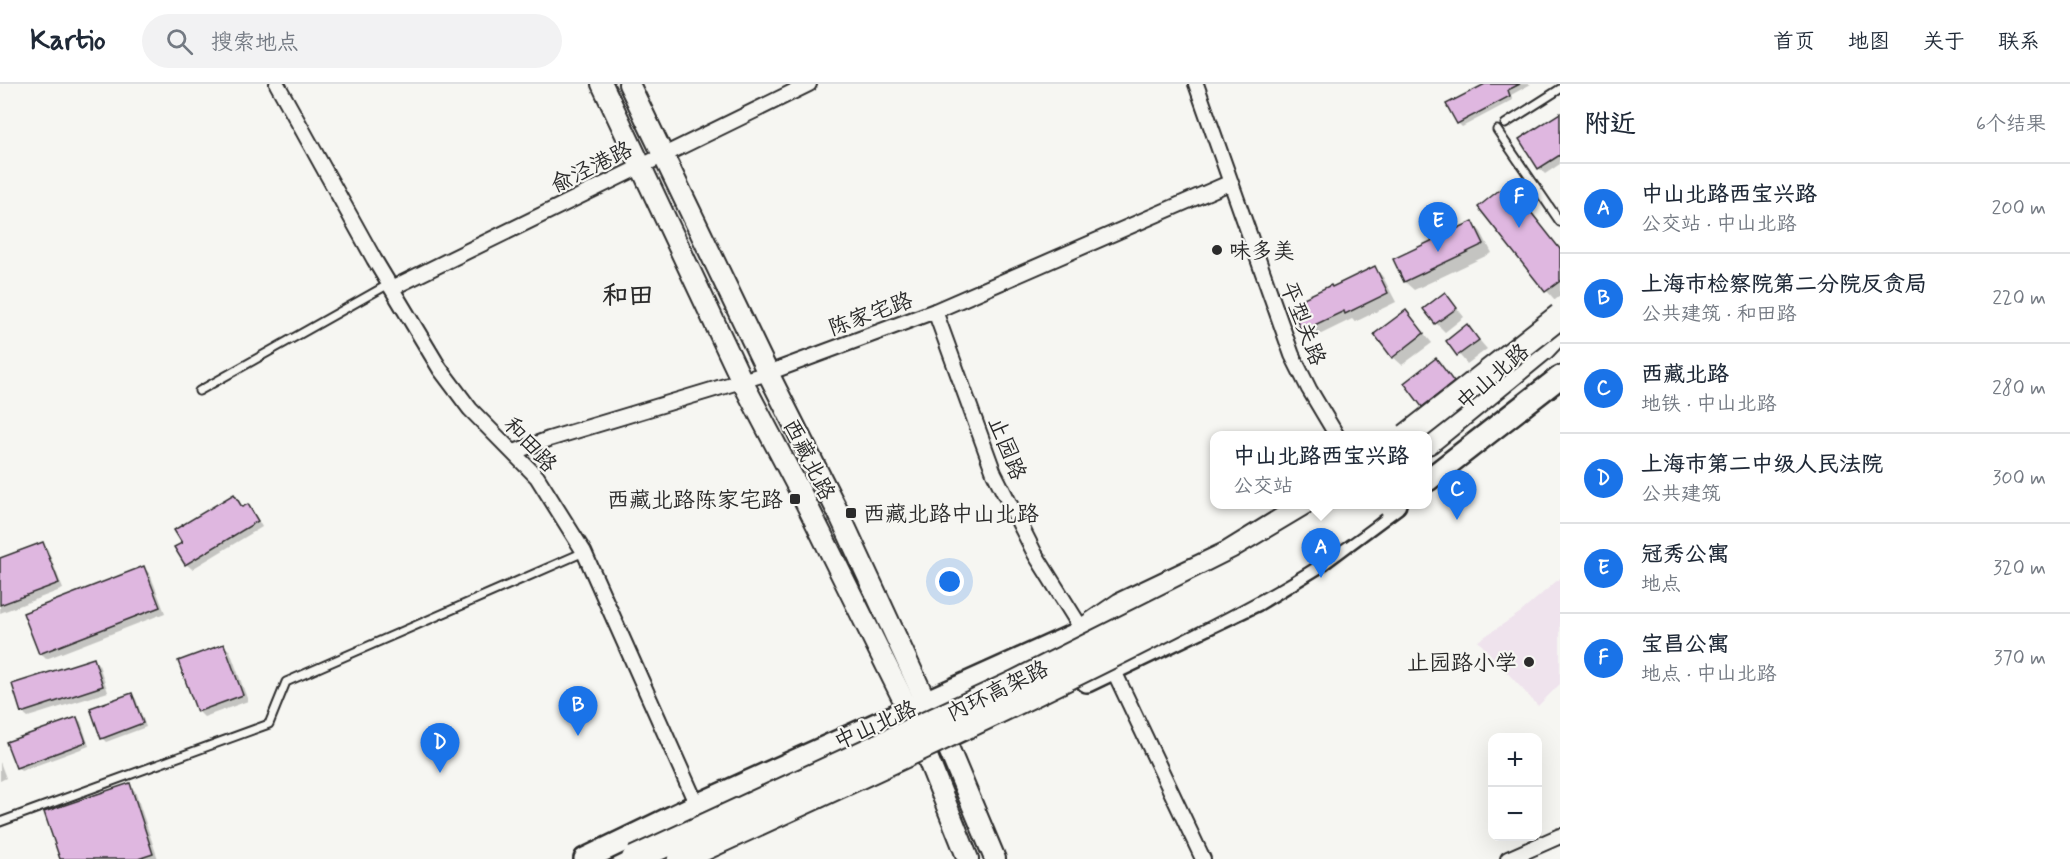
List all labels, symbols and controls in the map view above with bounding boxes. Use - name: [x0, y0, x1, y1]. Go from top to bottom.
- search box: [142, 14, 562, 68]
- text: Kartio: [30, 23, 106, 60]
- icon: search: [163, 25, 196, 58]
- text: 首页: [1773, 28, 1815, 56]
- text: 地图: [1848, 28, 1890, 56]
- text: 关于: [1923, 28, 1965, 56]
- text: 联系: [1998, 28, 2040, 56]
- text: 搜索地点: [211, 29, 299, 57]
- text: 附近: [1584, 108, 1636, 142]
- text: 6个结果: [1976, 111, 2046, 138]
- street label: 俞泾港路: [546, 136, 638, 200]
- pin: F: [1500, 178, 1538, 228]
- text: 中山北路西宝兴路: [1641, 181, 1817, 209]
- text: A: [1597, 195, 1610, 222]
- text: 200 m: [1991, 195, 2046, 222]
- pin: E: [1418, 202, 1458, 252]
- text: 公交站 · 中山北路: [1641, 211, 1796, 238]
- place label: 味多美: [1229, 238, 1295, 266]
- marker: 味多美: [1210, 243, 1224, 257]
- text: 上海市检察院第二分院反贪局: [1641, 271, 1927, 299]
- street label: 平型关路: [1273, 278, 1331, 370]
- district label: 和田: [602, 280, 654, 314]
- text: B: [1597, 285, 1610, 312]
- text: 220 m: [1992, 285, 2046, 312]
- street label: 陈家宅路: [825, 287, 917, 343]
- text: 公共建筑 · 和田路: [1641, 301, 1796, 328]
- street label: 中山北路: [1451, 338, 1536, 417]
- text: 西藏北路: [1641, 361, 1729, 389]
- text: C: [1596, 375, 1611, 402]
- text: 280 m: [1992, 375, 2046, 402]
- text: 地铁 · 中山北路: [1641, 391, 1776, 418]
- street label: 和田路: [497, 412, 562, 479]
- street label: 止园路: [981, 413, 1031, 485]
- street label: 西藏北路: [776, 414, 841, 505]
- popup: [1210, 431, 1432, 509]
- text: 中山北路西宝兴路: [1233, 443, 1409, 471]
- text: 上海市第二中级人民法院: [1641, 451, 1883, 479]
- text: D: [1597, 465, 1610, 492]
- text: 300 m: [1992, 465, 2046, 492]
- pin: C: [1438, 470, 1476, 520]
- text: 公交站: [1233, 473, 1293, 500]
- text: 公共建筑: [1641, 481, 1721, 508]
- place label: 西藏北路陈家宅路: [607, 487, 783, 515]
- marker: 西藏北路陈家宅路: [788, 492, 802, 506]
- place label: 西藏北路中山北路: [863, 501, 1039, 529]
- marker: 西藏北路中山北路: [844, 506, 858, 520]
- pin: A: [1302, 528, 1340, 578]
- text: 冠秀公寓: [1641, 541, 1729, 569]
- text: E: [1598, 555, 1609, 582]
- text: 320 m: [1993, 555, 2046, 582]
- your location: [935, 567, 964, 596]
- text: 地点: [1641, 571, 1681, 598]
- text: 宝昌公寓: [1641, 631, 1729, 659]
- text: F: [1598, 645, 1609, 672]
- text: 370 m: [1994, 645, 2046, 672]
- place label: 止园路小学: [1407, 650, 1517, 678]
- street label: 内环高架路: [942, 655, 1053, 728]
- marker: 止园路小学: [1522, 655, 1536, 669]
- text: 地点 · 中山北路: [1641, 661, 1776, 688]
- pin: B: [558, 686, 598, 736]
- street label: 中山北路: [830, 695, 922, 757]
- pin: D: [420, 724, 460, 773]
- map controls: [1488, 733, 1542, 841]
- button: +: [1488, 733, 1542, 787]
- button: −: [1488, 787, 1542, 841]

